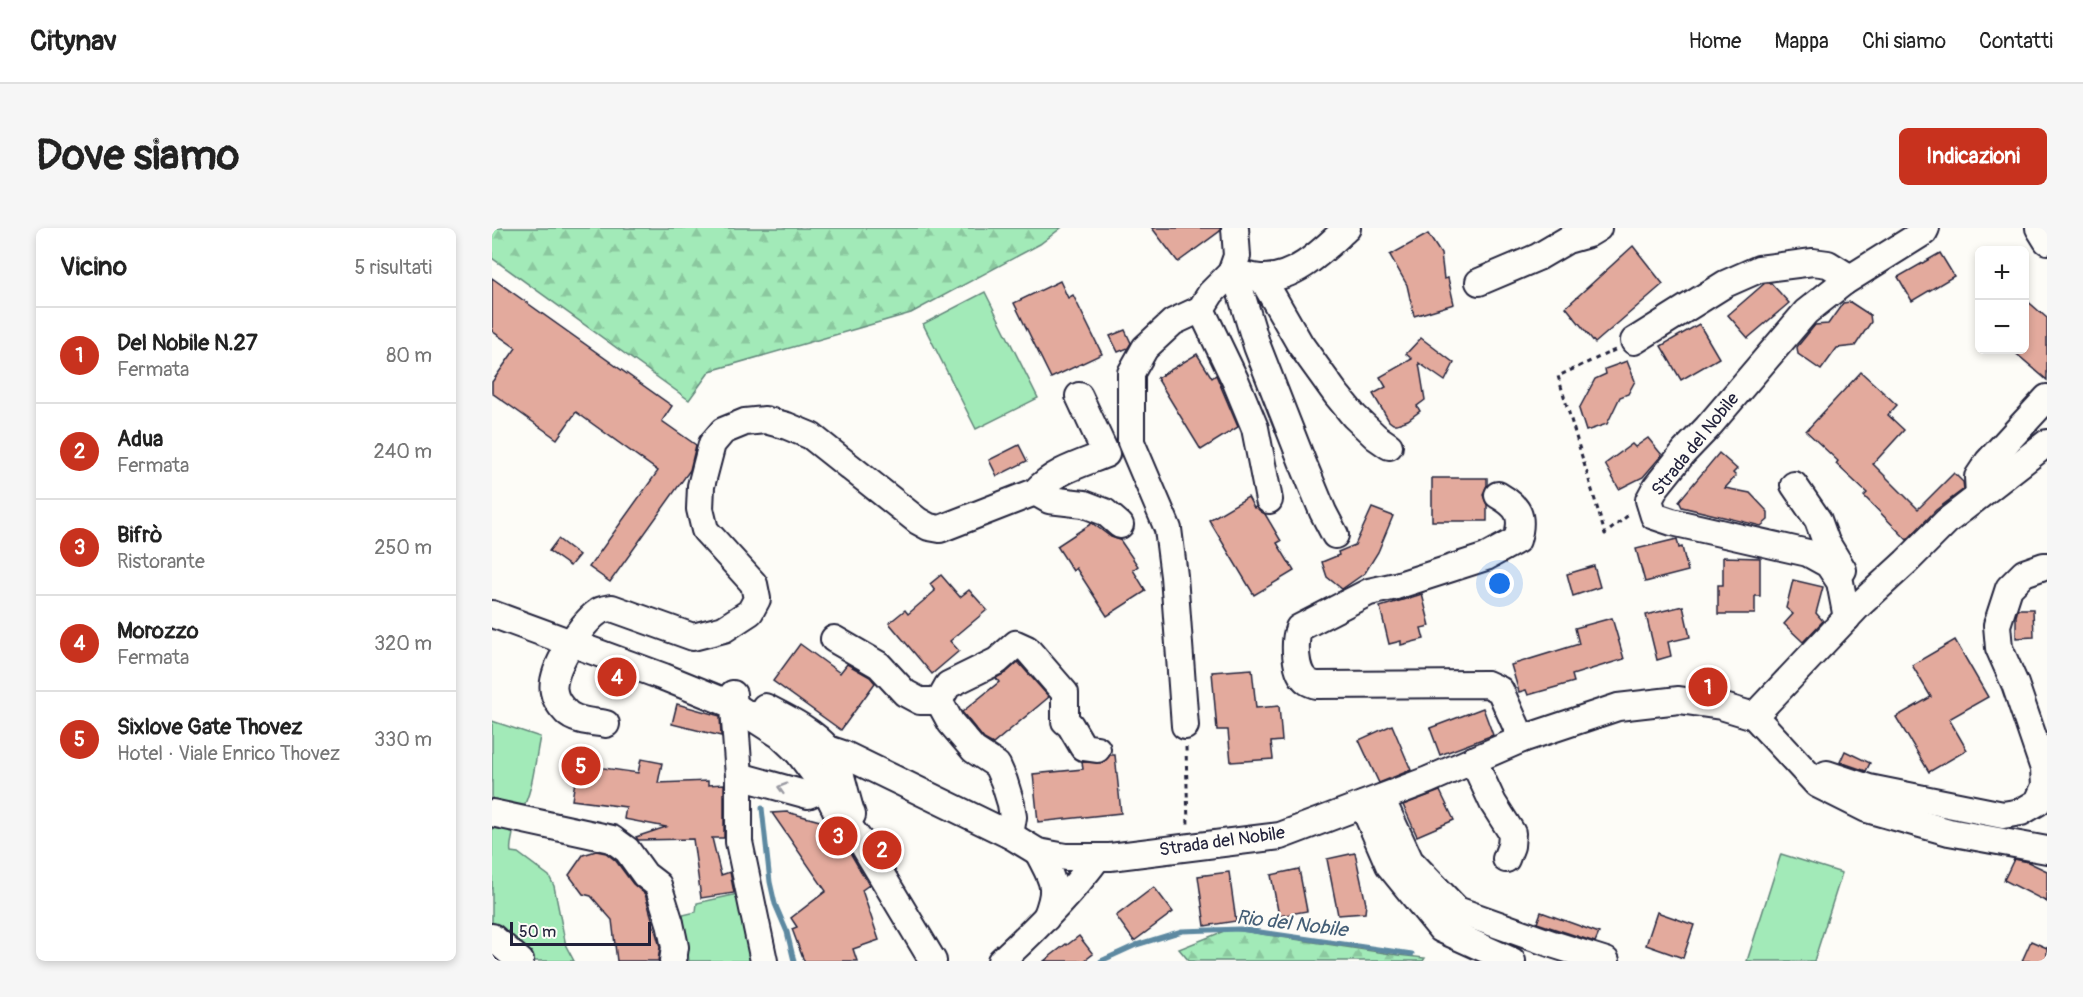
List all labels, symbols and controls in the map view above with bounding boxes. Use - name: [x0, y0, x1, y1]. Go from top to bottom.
- text: Citynav: [30, 24, 117, 59]
- text: Home: [1688, 28, 1741, 55]
- text: Mappa: [1774, 28, 1829, 55]
- text: Chi siamo: [1862, 28, 1946, 55]
- text: Contatti: [1979, 28, 2053, 55]
- button: Indicazioni: [1899, 128, 2047, 185]
- text: Dove siamo: [36, 130, 239, 182]
- map controls: [1975, 246, 2029, 354]
- button: +: [1975, 246, 2029, 300]
- text: Vicino: [60, 251, 127, 283]
- text: 5 risultati: [354, 255, 432, 280]
- button: −: [1975, 300, 2029, 354]
- text: Del Nobile N.27: [117, 329, 258, 357]
- text: 1: [76, 343, 83, 368]
- text: 80 m: [386, 343, 432, 368]
- text: Fermata: [117, 357, 189, 382]
- street label: Strada del Nobile: [1647, 388, 1744, 501]
- text: Adua: [117, 425, 163, 453]
- text: 2: [74, 439, 85, 464]
- text: 240 m: [373, 439, 432, 464]
- text: Fermata: [117, 453, 189, 478]
- text: Bifrò: [117, 521, 162, 549]
- text: 3: [74, 535, 85, 560]
- text: 250 m: [374, 535, 432, 560]
- text: Ristorante: [117, 549, 205, 574]
- your location: [1485, 569, 1514, 598]
- text: Morozzo: [117, 617, 199, 645]
- text: 4: [74, 631, 85, 656]
- text: 320 m: [374, 631, 432, 656]
- text: Fermata: [117, 645, 189, 670]
- pin: 4: [598, 654, 636, 700]
- pin: 1: [1688, 664, 1728, 710]
- text: Sixlove Gate Thovez: [117, 713, 303, 741]
- text: 5: [74, 727, 85, 752]
- text: 330 m: [374, 727, 432, 752]
- text: Hotel · Viale Enrico Thovez: [117, 741, 340, 766]
- pin: 5: [562, 744, 601, 788]
- one-way arrow: [777, 783, 788, 795]
- pin: 3: [818, 814, 858, 858]
- street label: Strada del Nobile: [1158, 821, 1287, 862]
- pin: 2: [862, 828, 902, 872]
- water label: Rio del Nobile: [1235, 904, 1351, 943]
- scale bar: [510, 919, 651, 946]
- text: 50 m: [519, 922, 556, 942]

